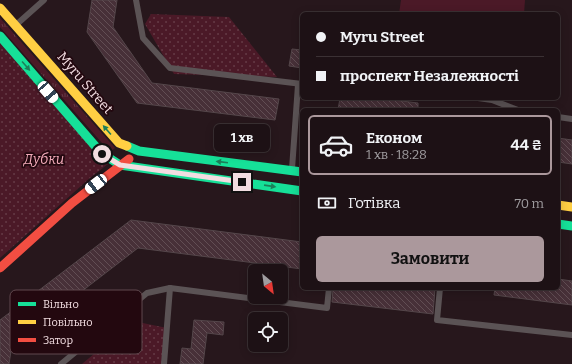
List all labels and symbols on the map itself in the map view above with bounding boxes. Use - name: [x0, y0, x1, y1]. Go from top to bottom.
- street label: Myru Street: [53, 49, 117, 117]
- one-way arrow: [21, 61, 30, 71]
- car: [36, 79, 60, 105]
- callout: 1 хв: [214, 124, 270, 152]
- one-way arrow: [102, 125, 112, 135]
- route start: [93, 145, 111, 163]
- park label: Дубки: [23, 151, 64, 168]
- one-way arrow: [216, 159, 228, 165]
- car: [83, 172, 109, 196]
- route end: [233, 173, 251, 191]
- one-way arrow: [264, 183, 276, 189]
- north arrow: [248, 264, 288, 304]
- legend: [10, 290, 142, 354]
- text: Вільно: [43, 298, 79, 311]
- text: Повільно: [43, 316, 93, 329]
- text: Затор: [43, 334, 73, 347]

